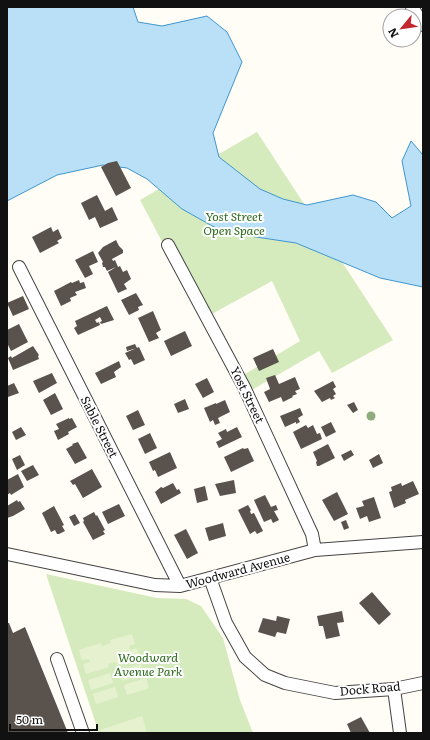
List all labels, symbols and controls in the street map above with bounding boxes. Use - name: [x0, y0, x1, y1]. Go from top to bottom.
- north arrow: [382, 8, 422, 48]
- text: N: [383, 25, 402, 41]
- park label: Yost Street Open Space: [203, 207, 265, 239]
- street label: Yost Street: [226, 363, 269, 426]
- street label: Sable Street: [77, 393, 123, 461]
- street label: Woodward Avenue: [184, 547, 292, 593]
- park label: Woodward Avenue Park: [114, 648, 183, 680]
- street label: Dock Road: [339, 676, 402, 700]
- scale bar: [10, 706, 97, 732]
- text: 50 m: [16, 710, 43, 728]

